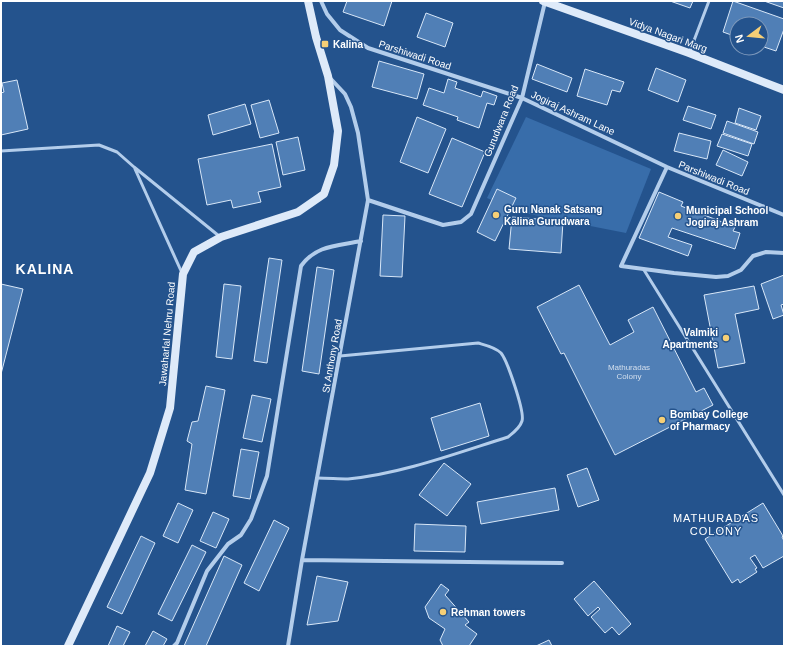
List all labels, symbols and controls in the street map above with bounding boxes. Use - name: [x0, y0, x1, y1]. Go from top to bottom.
- street label: Vidya Nagari Marg: [627, 16, 709, 54]
- north arrow: [729, 16, 769, 56]
- text: N: [733, 33, 746, 44]
- street label: Parshiwadi Road: [377, 38, 453, 72]
- marker: Kalina: [320, 39, 330, 49]
- place label: Kalina: [333, 39, 363, 50]
- street label: Gurudwara Road: [482, 84, 520, 158]
- street label: Jogiraj Ashram Lane: [529, 89, 617, 137]
- street label: Parshiwadi Road: [677, 159, 751, 197]
- place label: Guru Nanak Satsang Kalina Gurudwara: [504, 204, 602, 227]
- place label: Municipal School Jogiraj Ashram: [686, 205, 768, 228]
- marker: Guru Nanak Satsang Kalina Gurudwara: [491, 210, 501, 220]
- marker: Municipal School Jogiraj Ashram: [673, 211, 683, 221]
- district label: KALINA: [16, 261, 74, 277]
- street label: Jawaharlal Nehru Road: [157, 281, 177, 387]
- street label: St Anthony Road: [320, 318, 344, 394]
- place label: Valmiki Apartments: [662, 327, 718, 350]
- marker: Valmiki Apartments: [721, 333, 731, 343]
- house number: Mathuradas Colony: [608, 363, 650, 381]
- place label: Bombay College of Pharmacy: [670, 409, 749, 432]
- marker: Bombay College of Pharmacy: [657, 415, 667, 425]
- district label: MATHURADAS COLONY: [673, 512, 759, 537]
- marker: Rehman towers: [438, 607, 448, 617]
- place label: Rehman towers: [451, 607, 526, 618]

